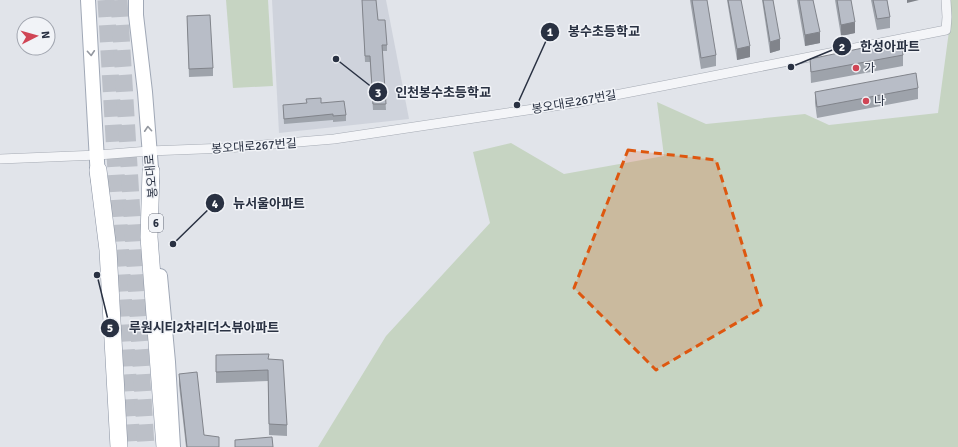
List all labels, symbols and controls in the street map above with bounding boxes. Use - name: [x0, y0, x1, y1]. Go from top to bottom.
- north arrow: [16, 16, 56, 56]
- callout: 봉수초등학교: [540, 19, 648, 44]
- text: 봉수초등학교: [568, 24, 640, 40]
- text: 1: [547, 25, 554, 40]
- text: N: [39, 31, 52, 39]
- callout: 한성아파트: [832, 34, 928, 59]
- text: 한성아파트: [860, 39, 920, 55]
- text: 2: [839, 40, 845, 55]
- one-way arrow: [87, 50, 96, 56]
- place label: 가: [864, 61, 875, 76]
- marker: 가: [851, 63, 861, 73]
- callout: 인천봉수초등학교: [368, 80, 499, 105]
- text: 인천봉수초등학교: [395, 85, 491, 101]
- text: 3: [375, 86, 381, 101]
- street label: 봉오대로267번길: [531, 88, 618, 117]
- place label: 나: [874, 94, 885, 109]
- marker: 나: [861, 96, 871, 106]
- one-way arrow: [143, 126, 152, 132]
- street label: 봉오대로267번길: [211, 136, 297, 157]
- street label: 봉오대로: [142, 153, 161, 199]
- callout: 뉴서울아파트: [205, 191, 312, 216]
- text: 뉴서울아파트: [233, 196, 305, 212]
- text: 4: [212, 197, 219, 212]
- road number: 6: [149, 214, 163, 232]
- callout: 루원시티2차리더스뷰아파트: [100, 315, 287, 340]
- text: 루원시티2차리더스뷰아파트: [129, 320, 279, 336]
- text: 5: [107, 321, 113, 336]

